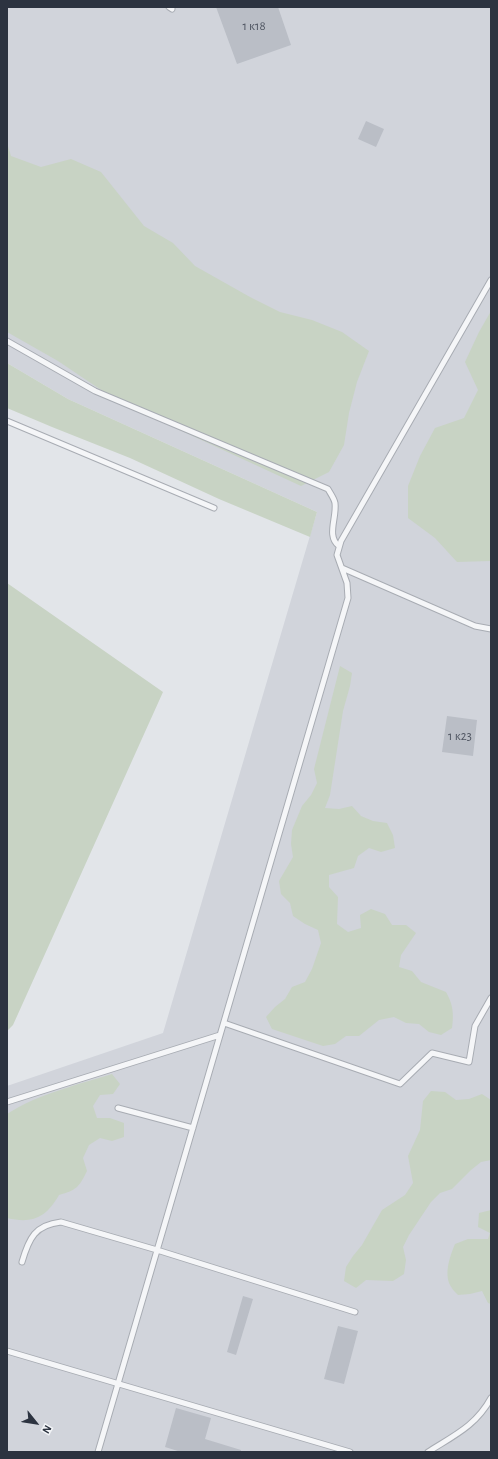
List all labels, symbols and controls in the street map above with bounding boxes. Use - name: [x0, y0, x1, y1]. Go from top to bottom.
- house number: 1 к18: [242, 18, 266, 34]
- house number: 1 к23: [448, 728, 472, 744]
- north arrow: [16, 1403, 56, 1443]
- text: N: [40, 1423, 54, 1435]

